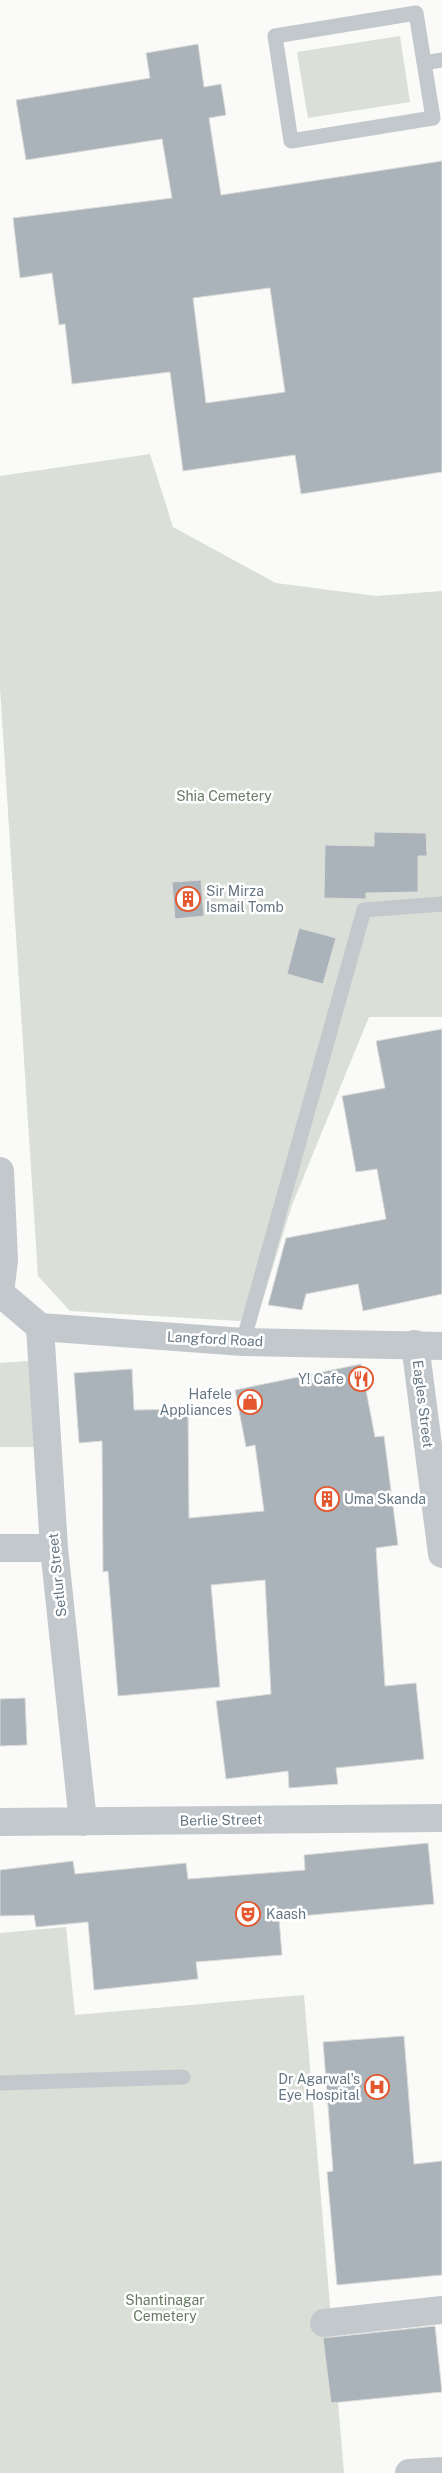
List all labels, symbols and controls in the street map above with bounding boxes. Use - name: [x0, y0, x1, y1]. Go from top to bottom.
- park label: Shia Cemetery: [176, 788, 272, 804]
- place label: Sir Mirza Ismail Tomb: [206, 883, 284, 915]
- building icon: Sir Mirza Ismail Tomb: [175, 886, 201, 912]
- street label: Langford Road: [167, 1328, 263, 1350]
- street label: Eagles Street: [410, 1359, 436, 1449]
- restaurant icon: Y! Cafe: [348, 1366, 374, 1392]
- place label: Y! Cafe: [298, 1371, 344, 1387]
- place label: Hafele Appliances: [159, 1386, 232, 1418]
- shop icon: Hafele Appliances: [237, 1389, 263, 1415]
- building icon: Uma Skanda: [314, 1486, 340, 1512]
- place label: Uma Skanda: [344, 1491, 426, 1507]
- street label: Setlur Street: [45, 1532, 69, 1618]
- street label: Berlie Street: [180, 1811, 262, 1829]
- theatre icon: Kaash: [235, 1901, 261, 1927]
- place label: Kaash: [266, 1906, 306, 1922]
- place label: Dr Agarwal's Eye Hospital: [278, 2071, 360, 2103]
- hospital icon: Dr Agarwal's Eye Hospital: [364, 2074, 390, 2100]
- park label: Shantinagar Cemetery: [125, 2292, 205, 2324]

